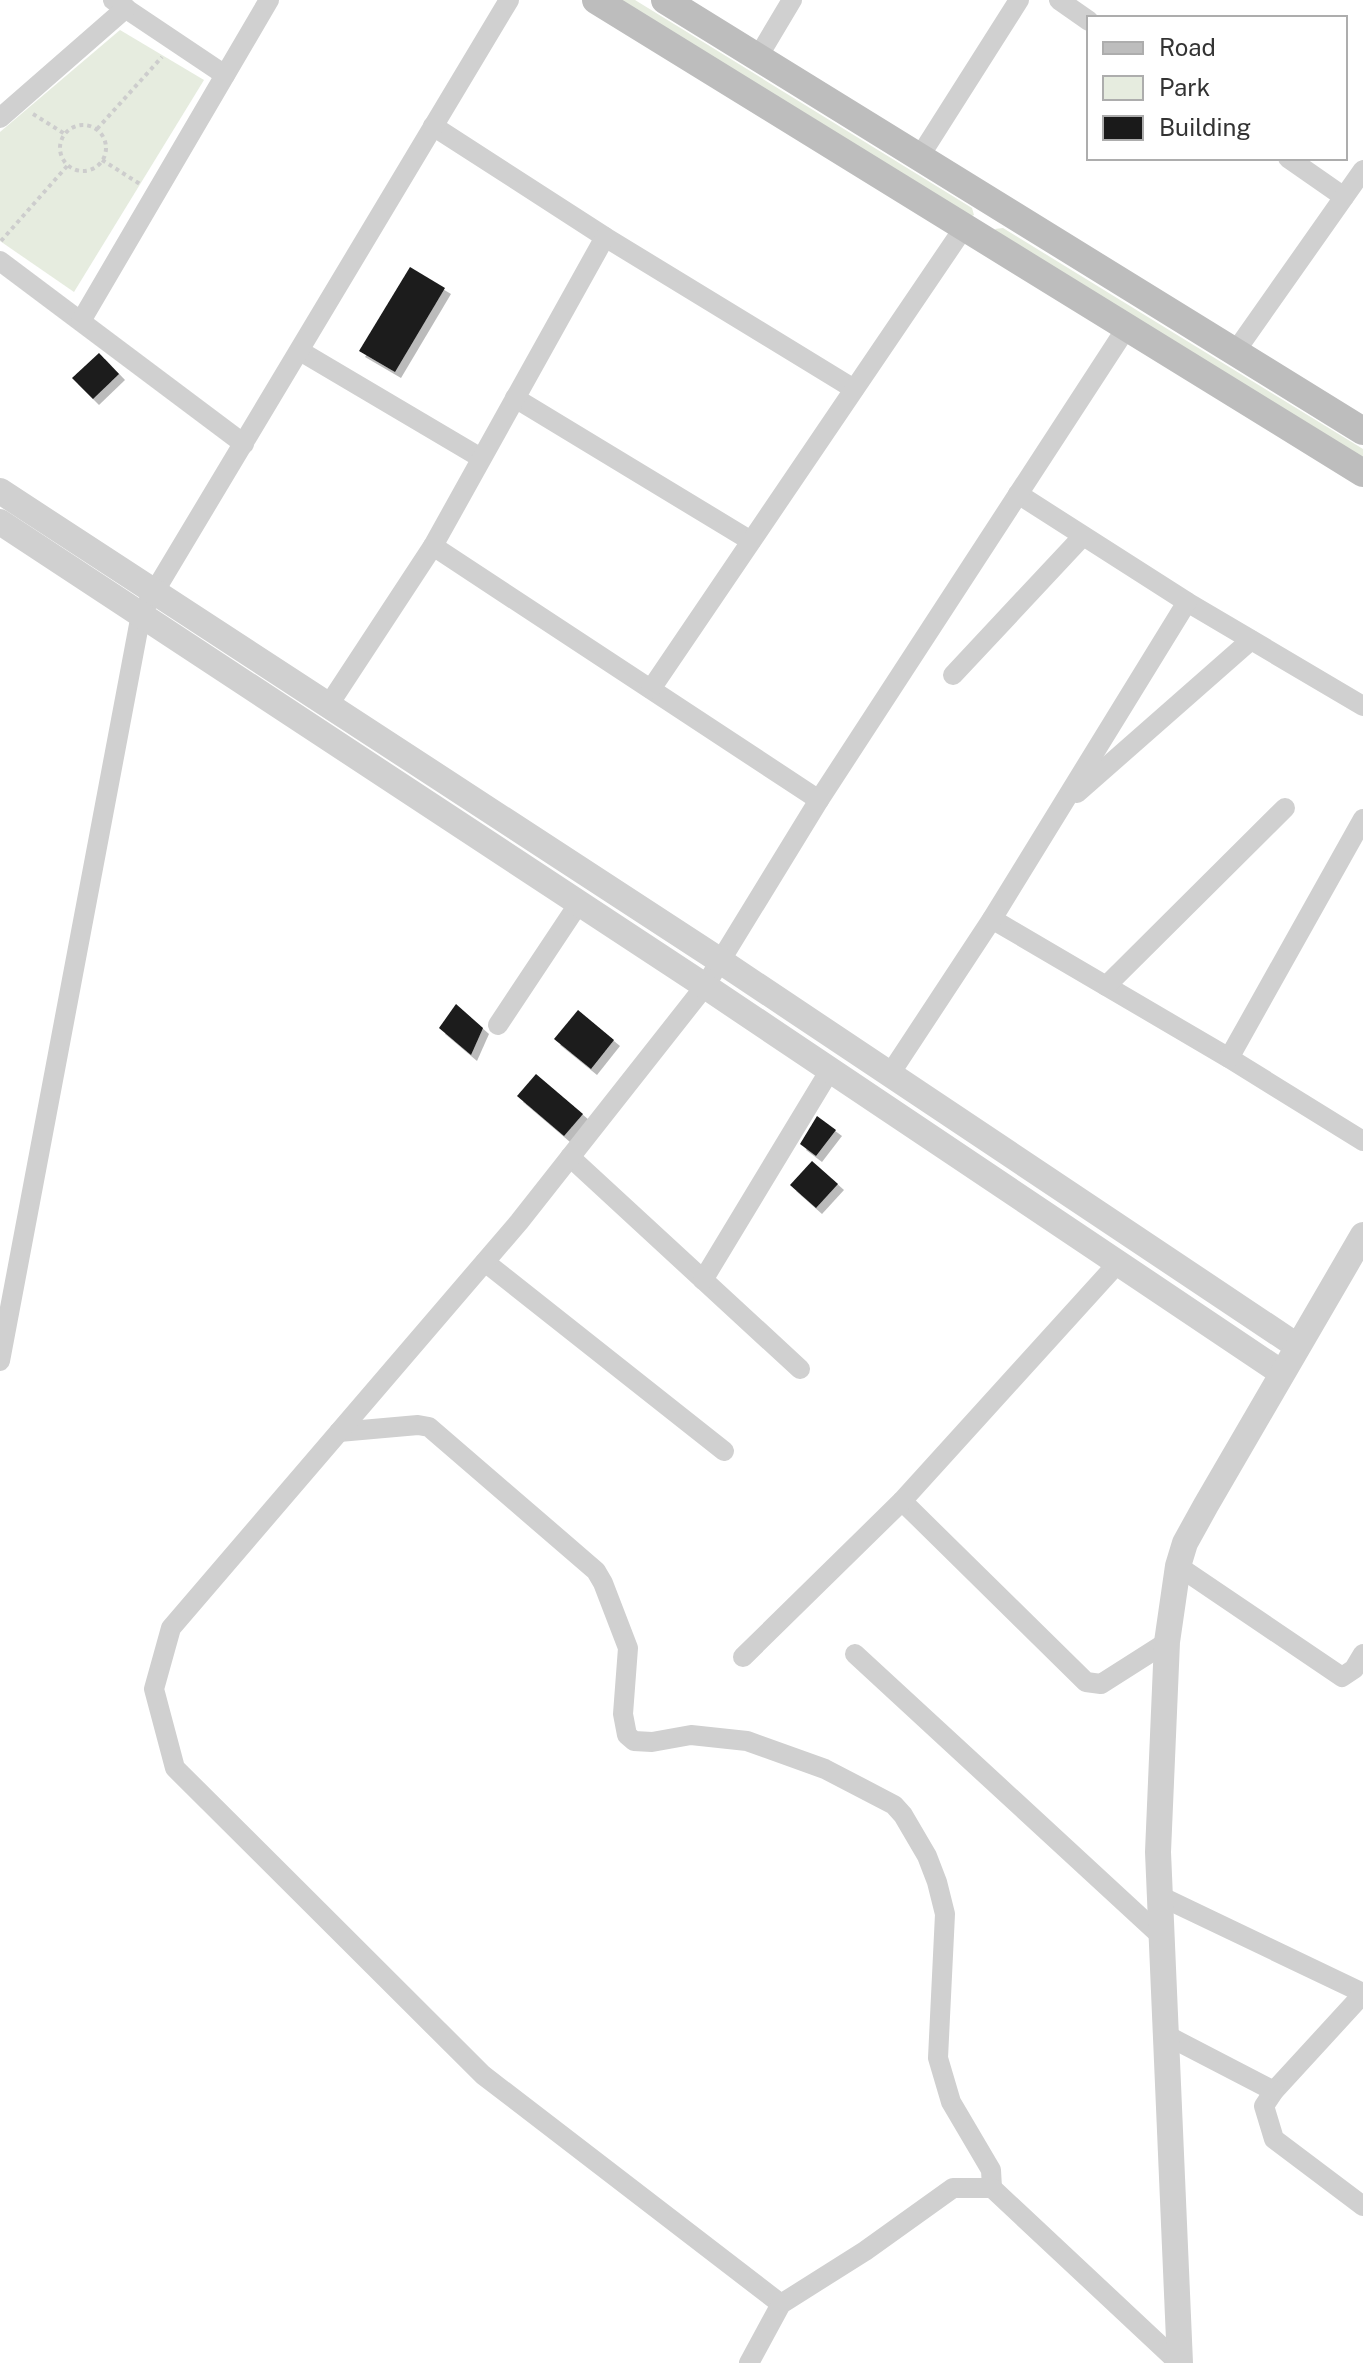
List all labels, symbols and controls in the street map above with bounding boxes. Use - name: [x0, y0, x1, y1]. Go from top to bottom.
- legend: [1087, 16, 1347, 160]
- text: Road: [1159, 33, 1216, 61]
- text: Park: [1159, 73, 1210, 101]
- text: Building: [1159, 113, 1251, 141]

